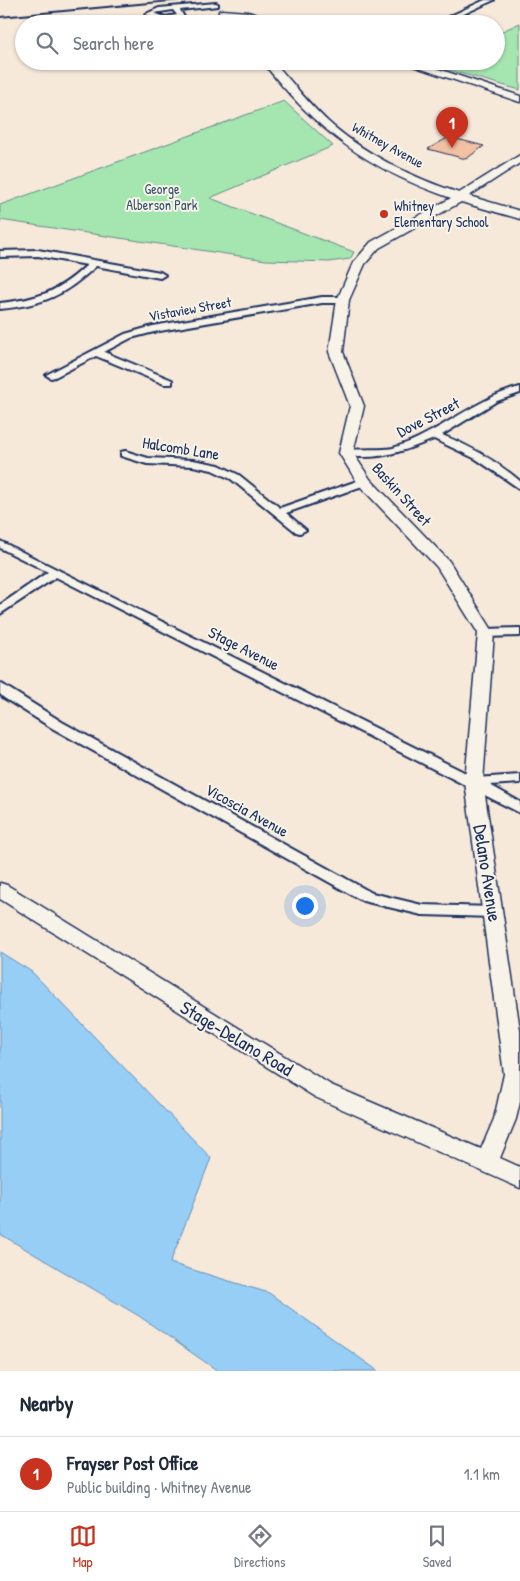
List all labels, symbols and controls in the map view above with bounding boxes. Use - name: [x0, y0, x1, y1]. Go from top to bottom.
- search box: [15, 15, 505, 70]
- icon: search: [33, 29, 61, 57]
- text: Search here: [73, 30, 154, 56]
- pin: 1: [436, 107, 468, 148]
- street label: Whitney Avenue: [349, 117, 428, 173]
- park label: George Alberson Park: [126, 179, 198, 214]
- place label: Whitney Elementary School: [394, 196, 489, 232]
- marker: Whitney Elementary School: [378, 208, 390, 220]
- street label: Vistaview Street: [147, 292, 233, 325]
- street label: Dove Street: [393, 392, 464, 442]
- street label: Halcomb Lane: [141, 431, 222, 465]
- street label: Baskin Street: [367, 457, 437, 531]
- street label: Stage Avenue: [205, 621, 284, 676]
- street label: Vicoscia Avenue: [202, 778, 293, 842]
- street label: Delano Avenue: [468, 823, 509, 924]
- your location: [292, 893, 318, 919]
- street label: Stage-Delano Road: [176, 994, 299, 1082]
- text: Nearby: [20, 1389, 73, 1418]
- text: Frayser Post Office: [67, 1450, 198, 1476]
- text: 1: [33, 1463, 39, 1485]
- text: 1.1 km: [464, 1463, 500, 1485]
- text: Public building · Whitney Avenue: [67, 1476, 251, 1498]
- tab: Map: [69, 1522, 97, 1571]
- tab: Directions: [234, 1522, 285, 1571]
- tab: Saved: [423, 1522, 451, 1571]

